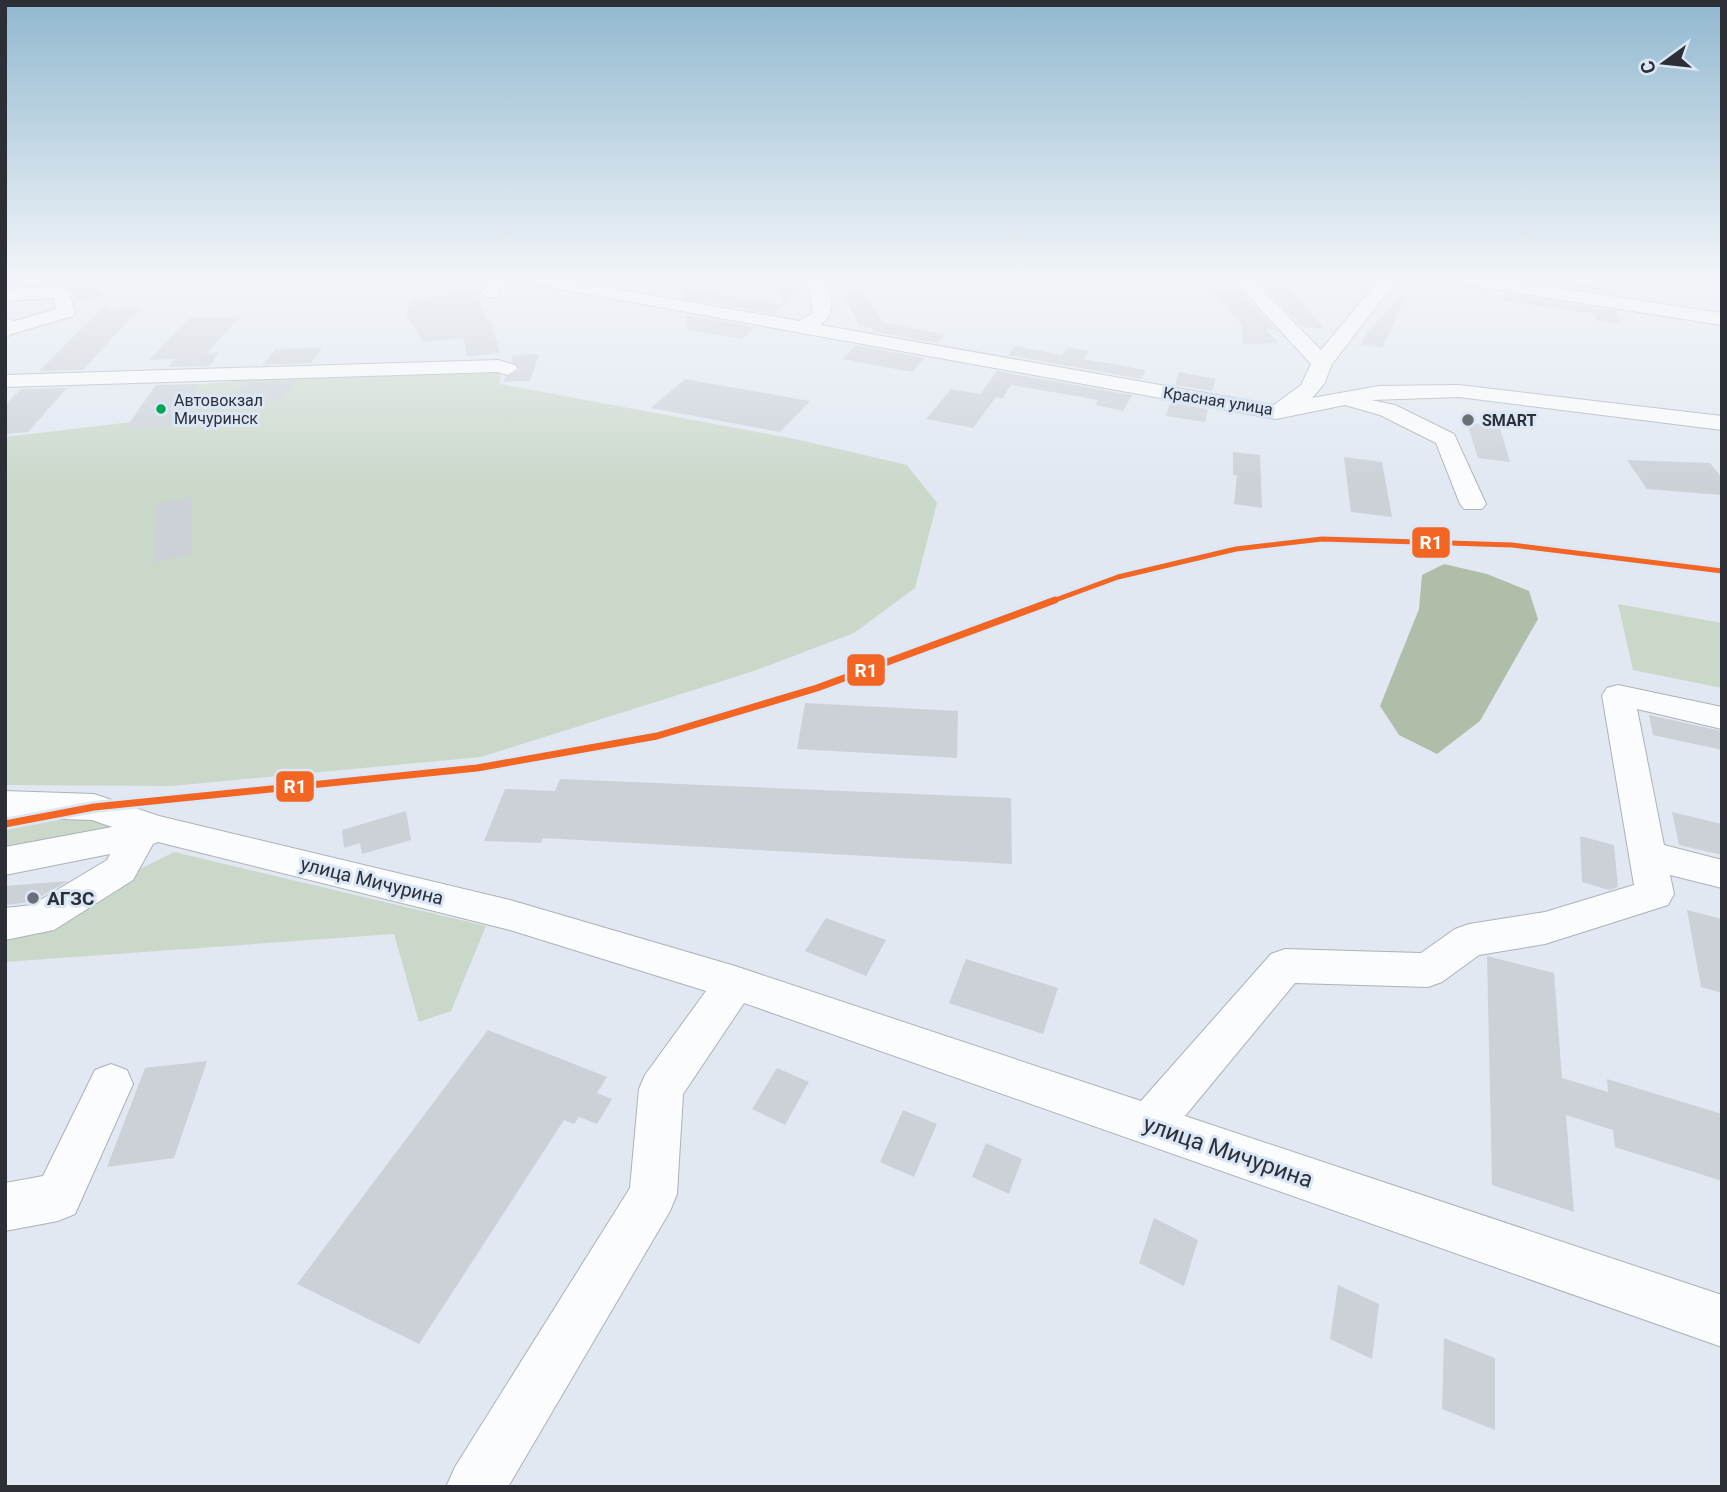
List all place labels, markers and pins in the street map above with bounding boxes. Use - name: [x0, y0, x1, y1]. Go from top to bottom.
- place label: Автовокзал Мичуринск: [174, 391, 263, 428]
- marker: Автовокзал Мичуринск: [154, 402, 168, 416]
- place label: SMART: [1482, 411, 1537, 430]
- marker: SMART: [1460, 412, 1476, 428]
- place label: АГЗС: [47, 887, 95, 910]
- marker: АГЗС: [25, 890, 41, 906]

